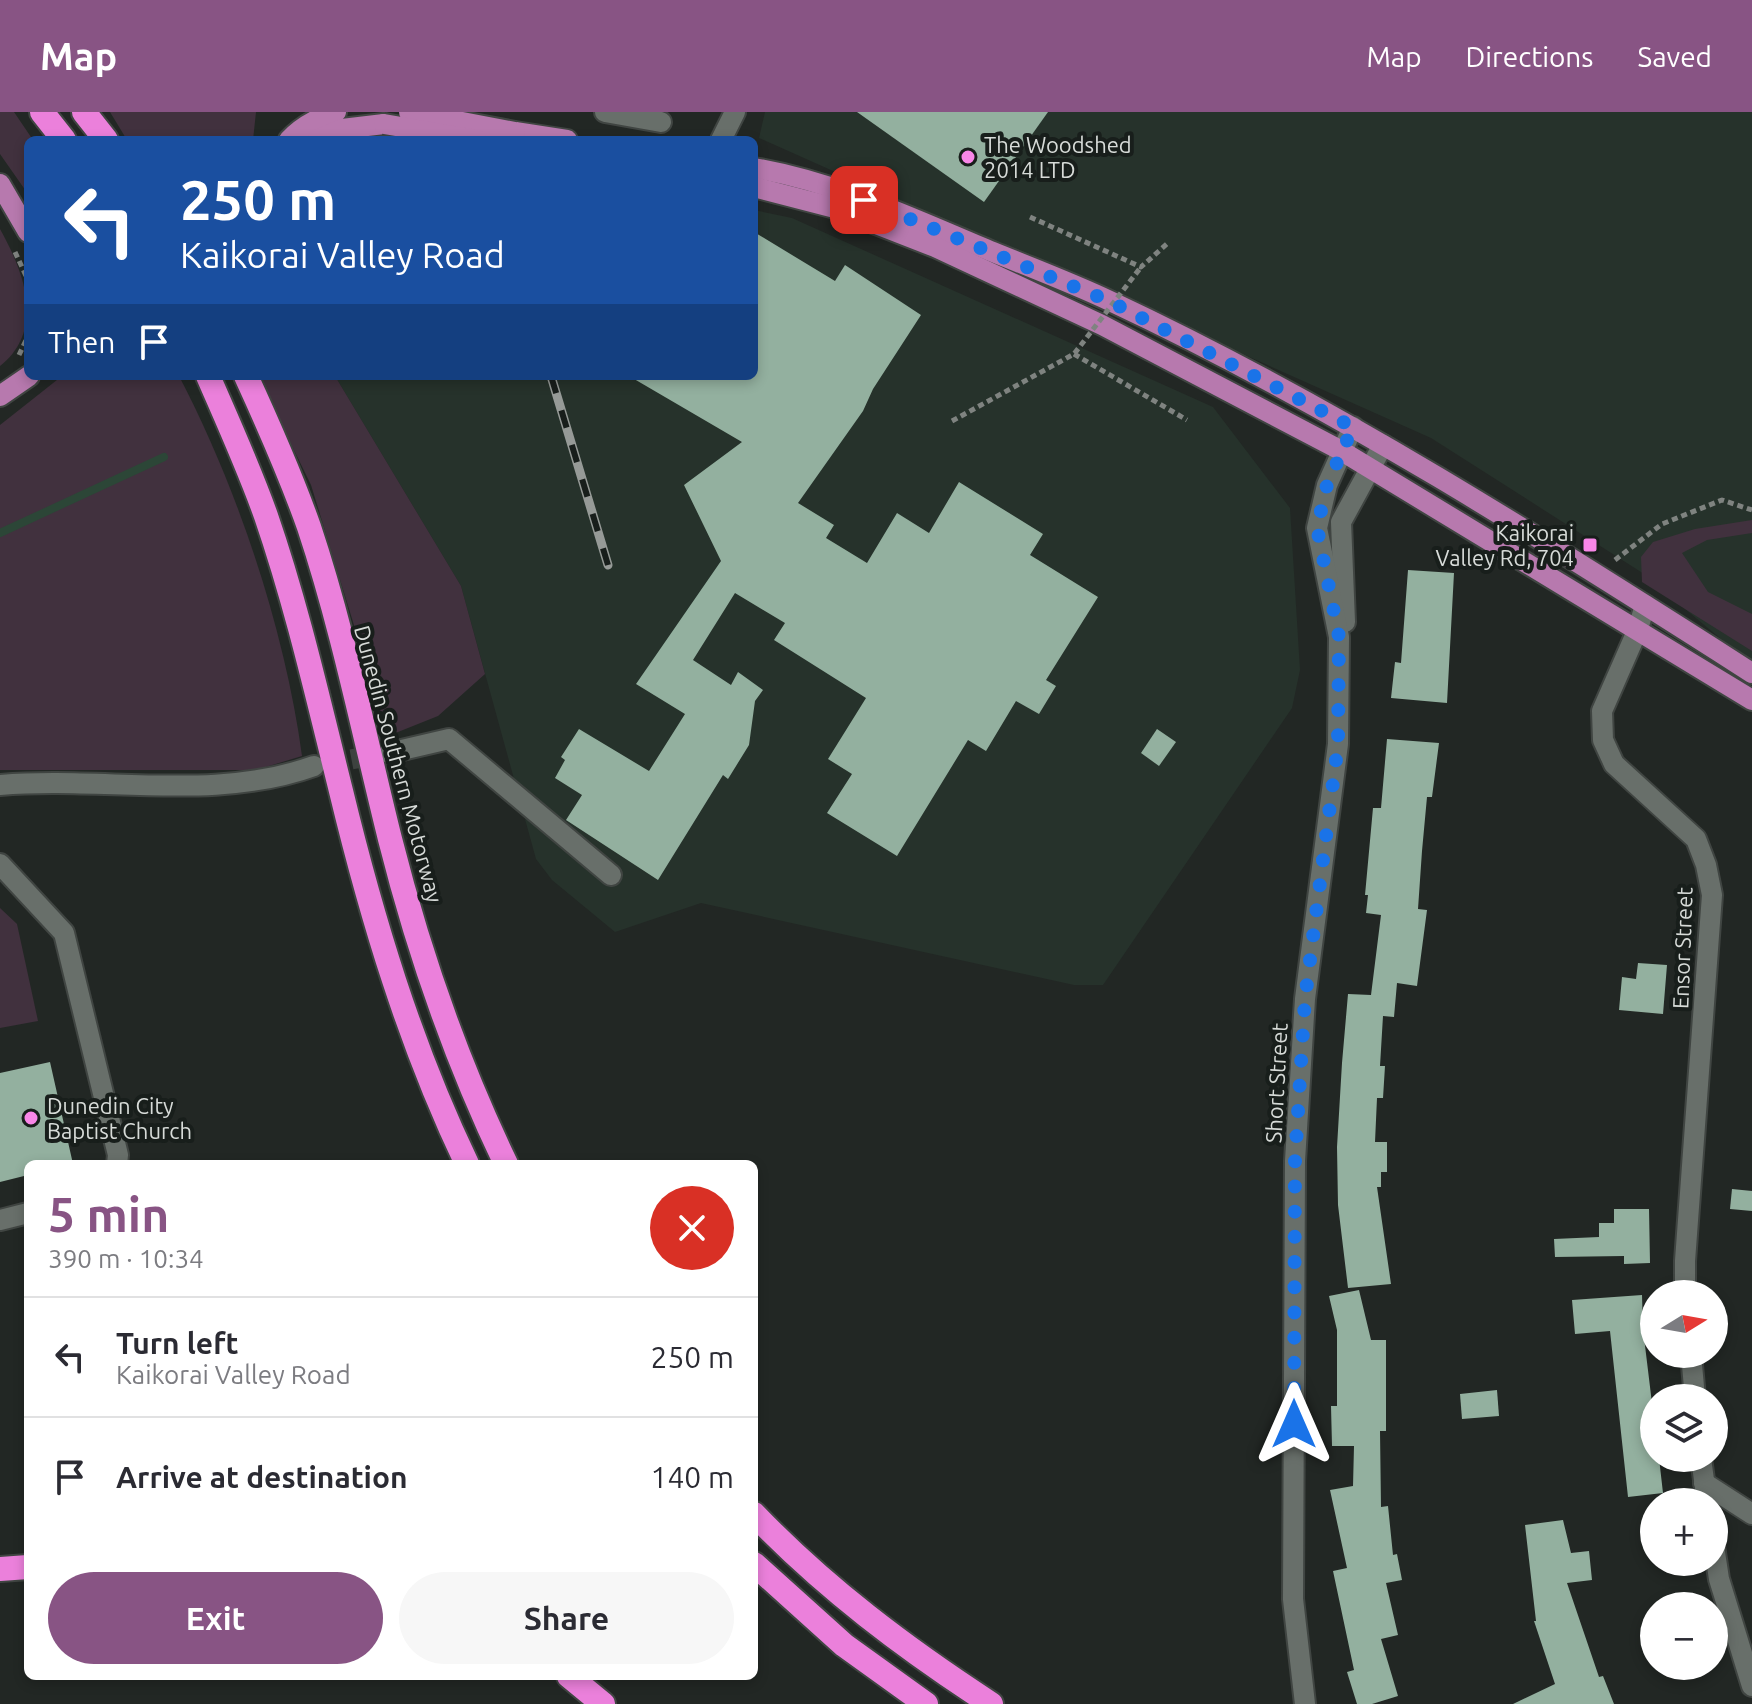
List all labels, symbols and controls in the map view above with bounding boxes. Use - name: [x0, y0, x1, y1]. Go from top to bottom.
- text: Map: [40, 35, 117, 77]
- text: Map: [1366, 41, 1422, 72]
- text: Directions: [1466, 41, 1593, 72]
- text: Saved: [1637, 41, 1712, 72]
- place label: The Woodshed 2014 LTD: [984, 132, 1132, 182]
- marker: The Woodshed 2014 LTD: [959, 148, 977, 166]
- pin: [830, 166, 898, 234]
- icon: left: [48, 168, 152, 272]
- text: 250 m: [180, 168, 336, 231]
- icon: arrive: [842, 178, 886, 222]
- text: Kaikorai Valley Road: [180, 234, 505, 275]
- icon: arrive: [132, 320, 176, 364]
- text: Then: [48, 325, 116, 359]
- place label: Kaikorai Valley Rd, 704: [1436, 520, 1574, 570]
- marker: Kaikorai Valley Rd, 704: [1581, 536, 1599, 554]
- street label: Dunedin Southern Motorway: [350, 623, 448, 906]
- street label: Ensor Street: [1667, 886, 1697, 1009]
- street label: Short Street: [1260, 1022, 1292, 1144]
- place label: Dunedin City Baptist Church: [47, 1093, 192, 1143]
- marker: Dunedin City Baptist Church: [22, 1109, 40, 1127]
- button: close: [650, 1186, 734, 1270]
- text: 5 min: [48, 1187, 169, 1241]
- text: 390 m · 10:34: [48, 1244, 204, 1273]
- north arrow: [1640, 1280, 1728, 1368]
- map controls: [1640, 1280, 1728, 1680]
- text: Turn left: [116, 1326, 238, 1360]
- icon: left: [48, 1335, 92, 1379]
- text: 250 m: [650, 1340, 734, 1374]
- text: Kaikorai Valley Road: [116, 1360, 351, 1389]
- position arrow: [1252, 1382, 1336, 1466]
- button: layers: [1640, 1384, 1728, 1472]
- icon: arrive: [48, 1455, 92, 1499]
- text: Arrive at destination: [116, 1460, 408, 1494]
- text: 140 m: [650, 1460, 734, 1494]
- button: +: [1640, 1488, 1728, 1576]
- button: Exit: [48, 1572, 383, 1664]
- button: Share: [399, 1572, 734, 1664]
- button: −: [1640, 1592, 1728, 1680]

